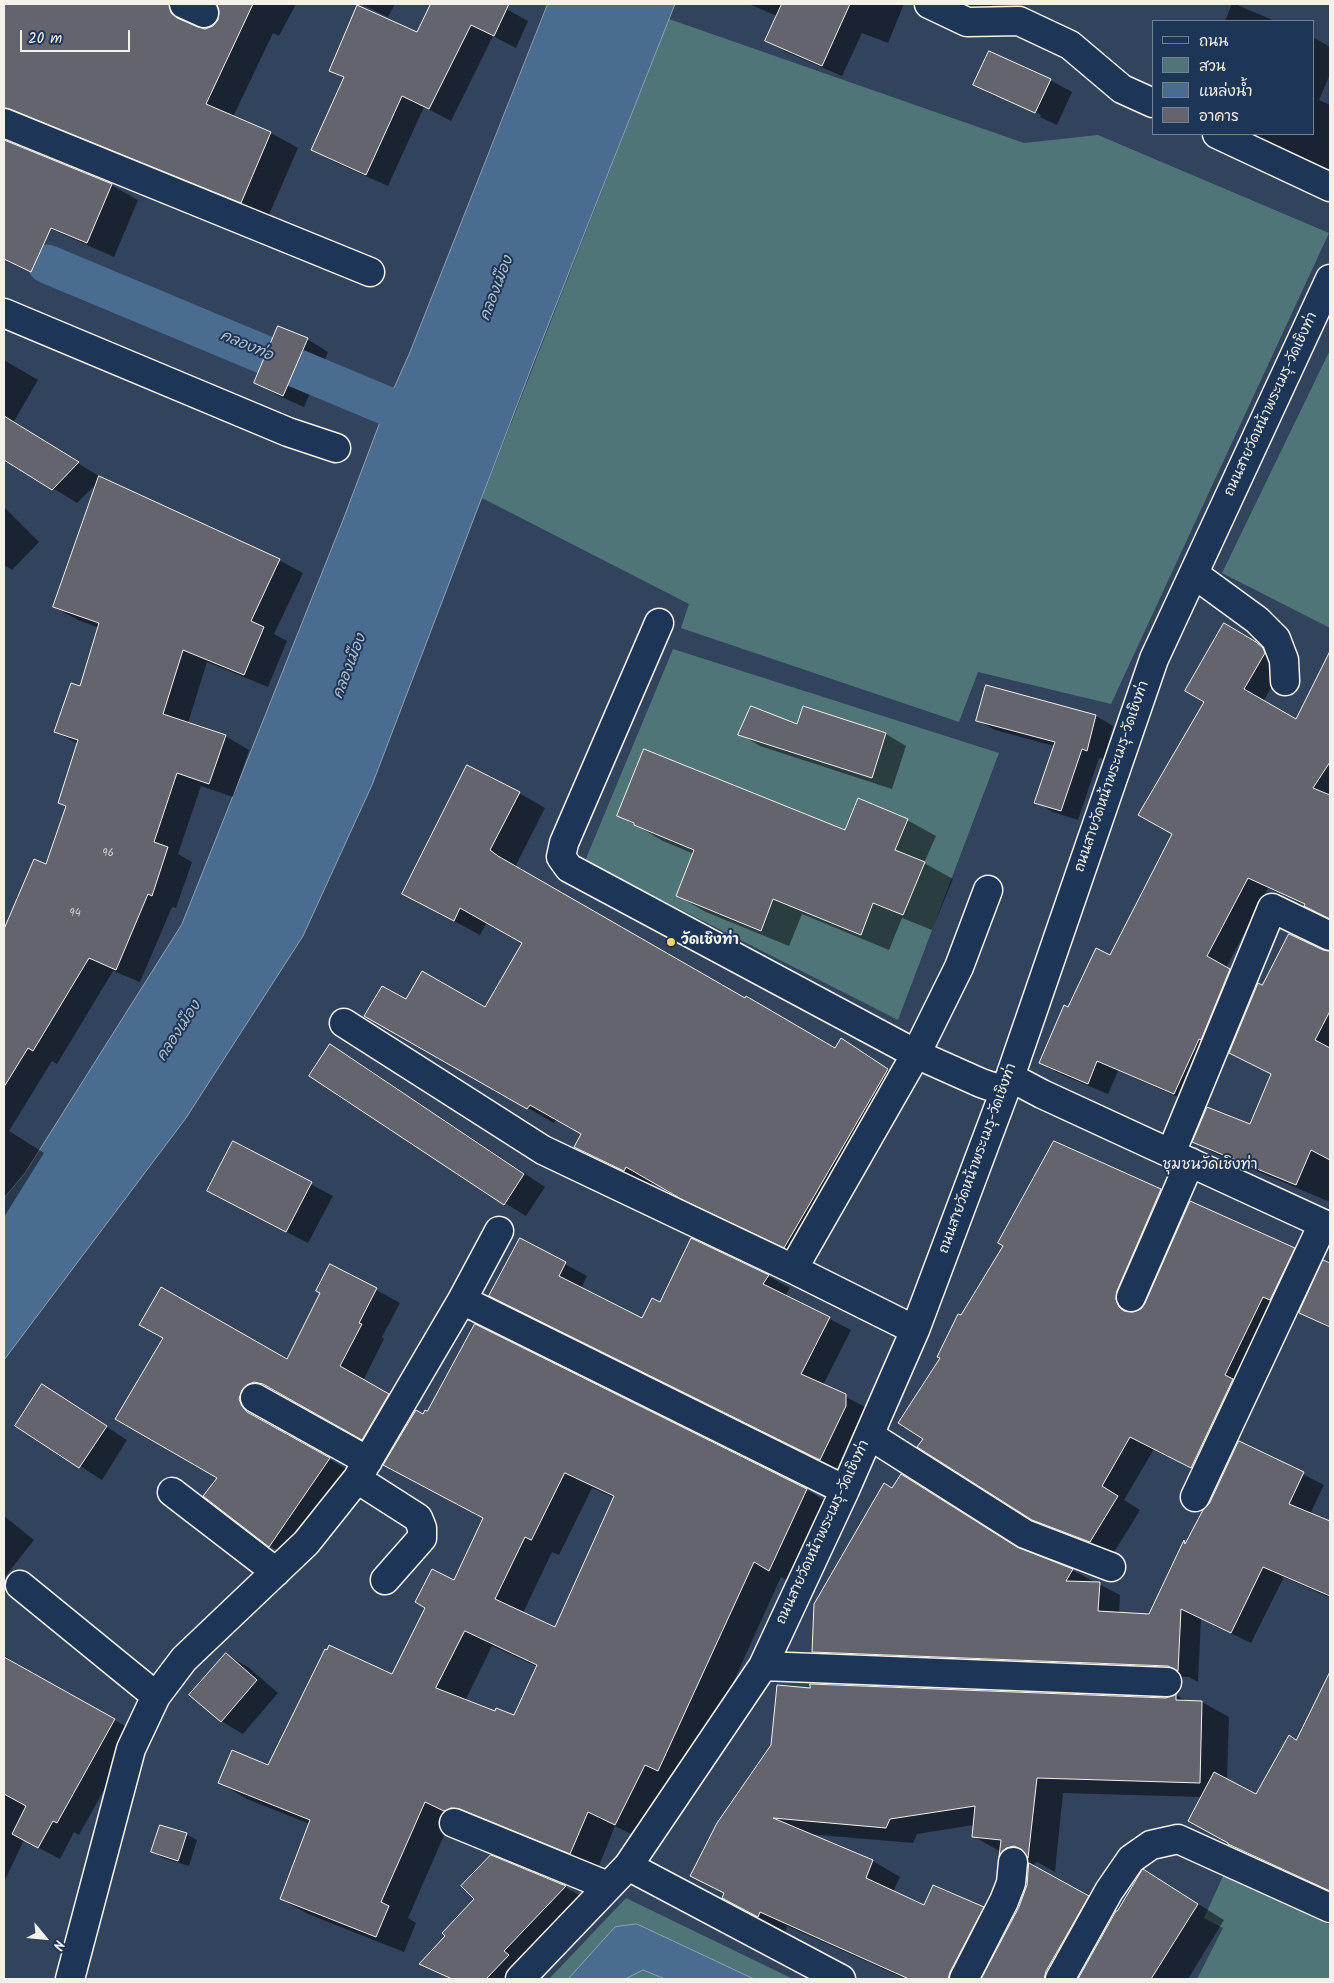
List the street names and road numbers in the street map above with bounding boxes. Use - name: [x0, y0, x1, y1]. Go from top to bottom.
- street label: ถนนสายวัดหน้าพระเมรุ-วัดเชิงท่า: [1222, 310, 1322, 500]
- street label: ถนนสายวัดหน้าพระเมรุ-วัดเชิงท่า: [1072, 679, 1154, 875]
- street label: ถนนสายวัดหน้าพระเมรุ-วัดเชิงท่า: [937, 1062, 1021, 1256]
- street label: ถนนสายวัดหน้าพระเมรุ-วัดเชิงท่า: [774, 1438, 874, 1628]

